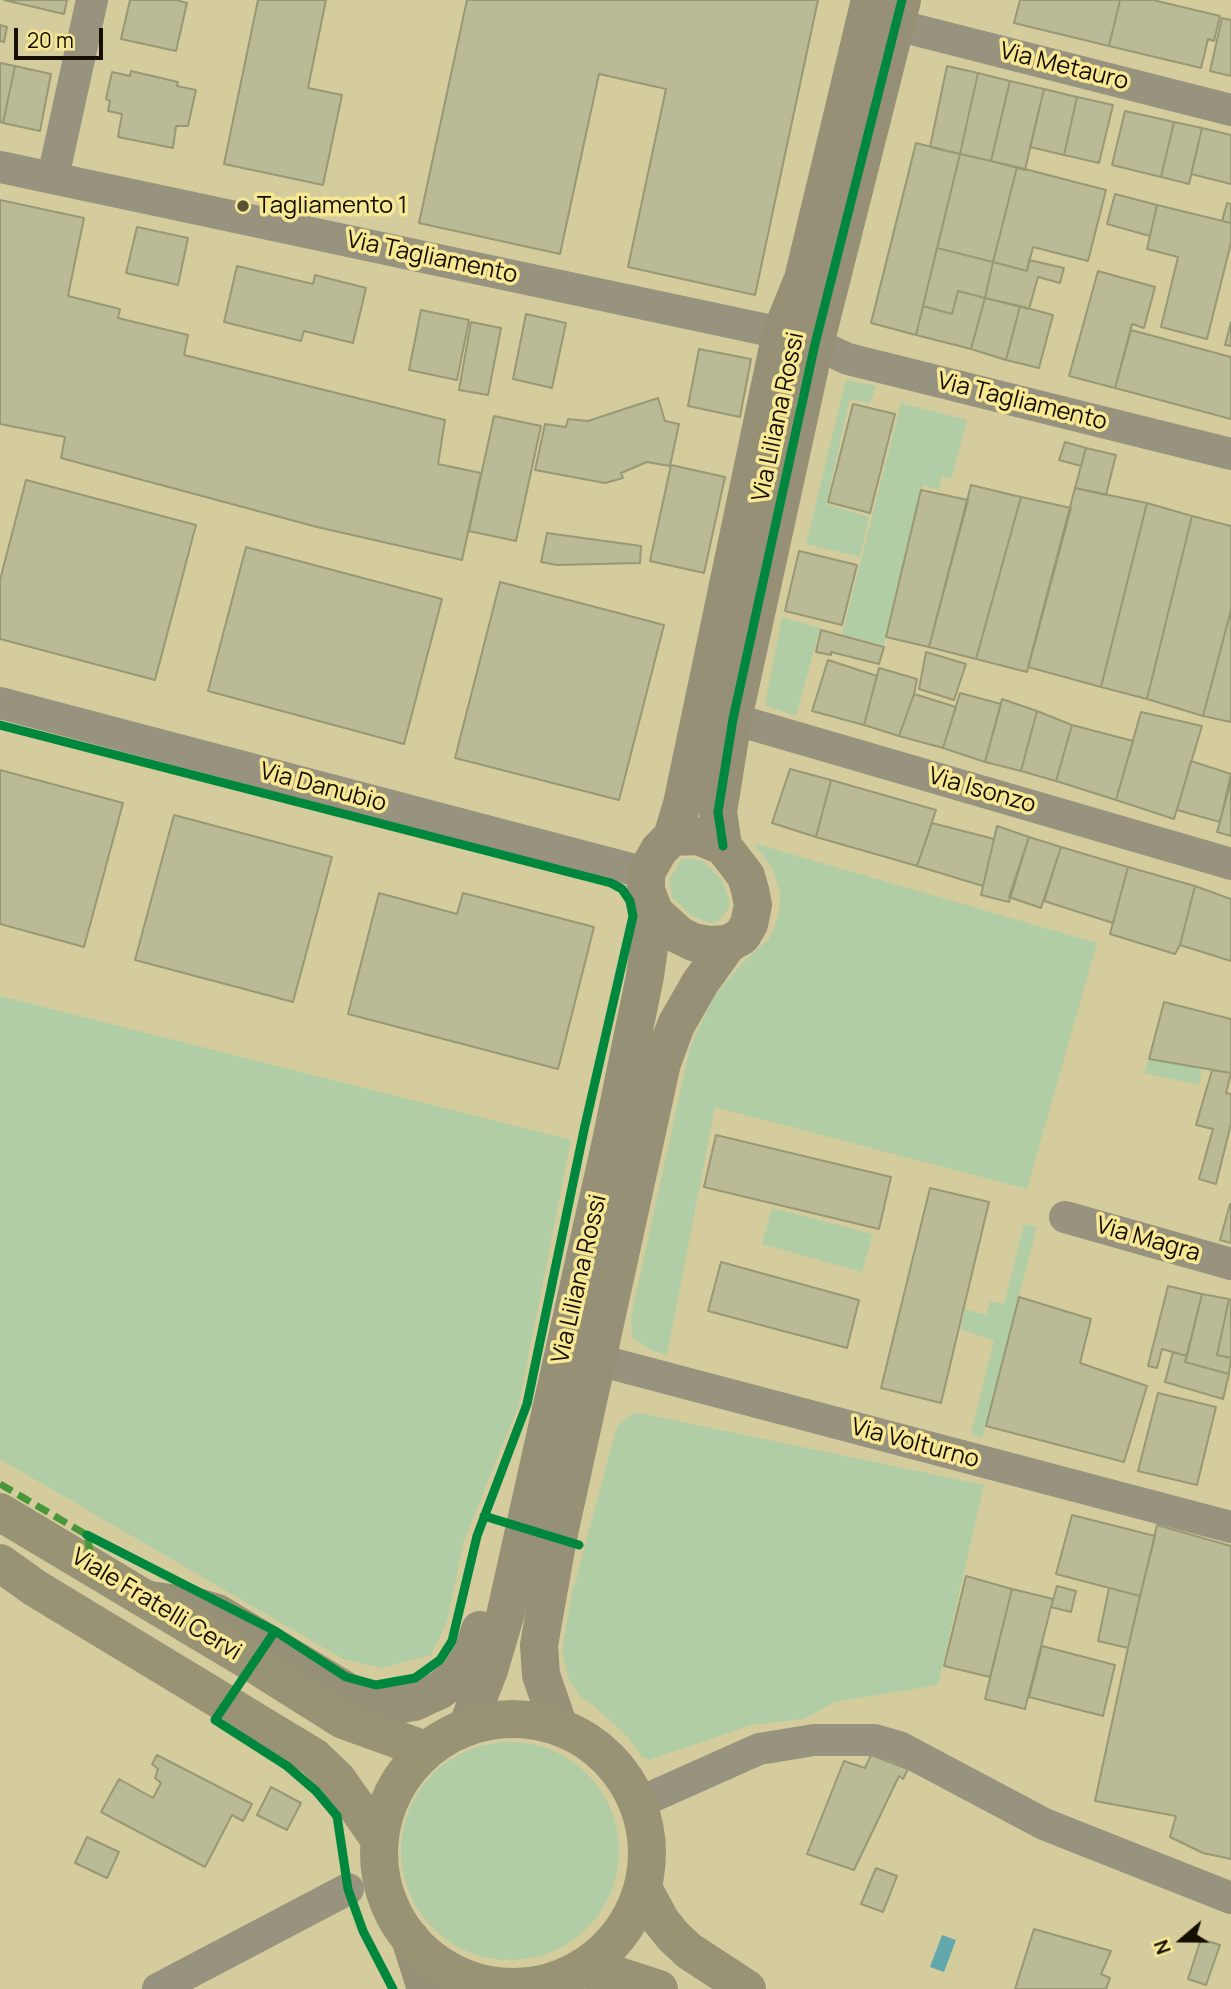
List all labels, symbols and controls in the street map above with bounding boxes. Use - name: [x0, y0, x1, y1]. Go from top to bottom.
- scale bar: [18, 14, 107, 58]
- text: 20 m: [27, 26, 74, 54]
- street label: Via Metauro: [997, 37, 1131, 97]
- place label: Tagliamento 1: [257, 192, 407, 220]
- marker: Tagliamento 1: [235, 198, 251, 214]
- street label: Via Tagliamento: [344, 226, 520, 290]
- street label: Via Liliana Rossi: [747, 330, 811, 504]
- street label: Via Tagliamento: [934, 367, 1110, 437]
- street label: Via Danubio: [257, 757, 389, 819]
- street label: Via Isonzo: [925, 762, 1039, 820]
- street label: Via Liliana Rossi: [547, 1192, 613, 1366]
- street label: Via Magra: [1093, 1211, 1203, 1269]
- street label: Via Volturno: [848, 1413, 982, 1475]
- street label: Viale Fratelli Cervi: [66, 1543, 246, 1667]
- north arrow: [1147, 1905, 1217, 1975]
- text: N: [1148, 1936, 1177, 1958]

